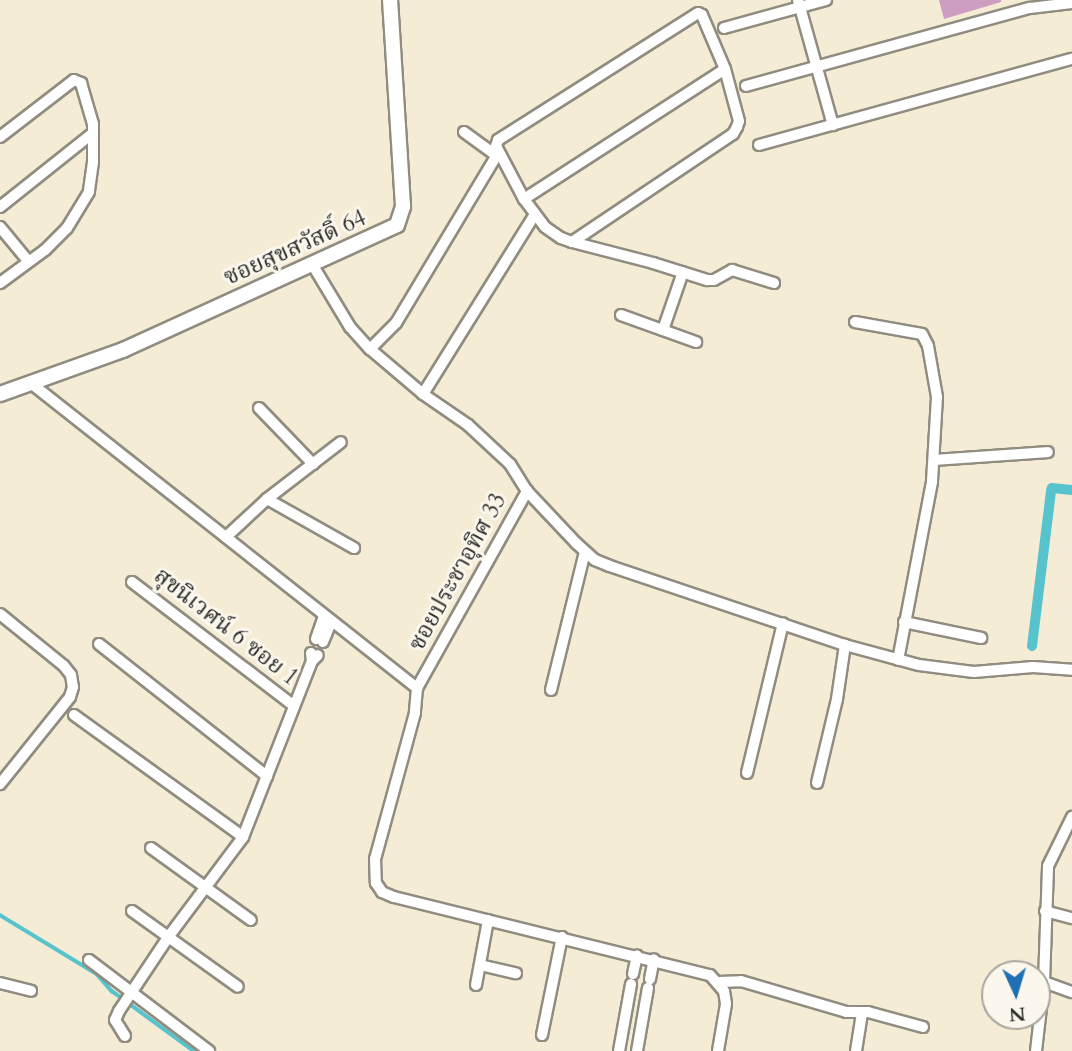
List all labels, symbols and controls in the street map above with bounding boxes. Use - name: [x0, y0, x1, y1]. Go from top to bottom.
- street label: ซอยสุขสวัสดิ์ 64: [220, 204, 370, 292]
- street label: ซอยประชาอุทิศ 33: [403, 488, 513, 656]
- street label: สุขนิเวศน์ 6 ซอย 1: [148, 562, 304, 692]
- north arrow: [981, 960, 1051, 1030]
- text: N: [1008, 1000, 1026, 1027]

